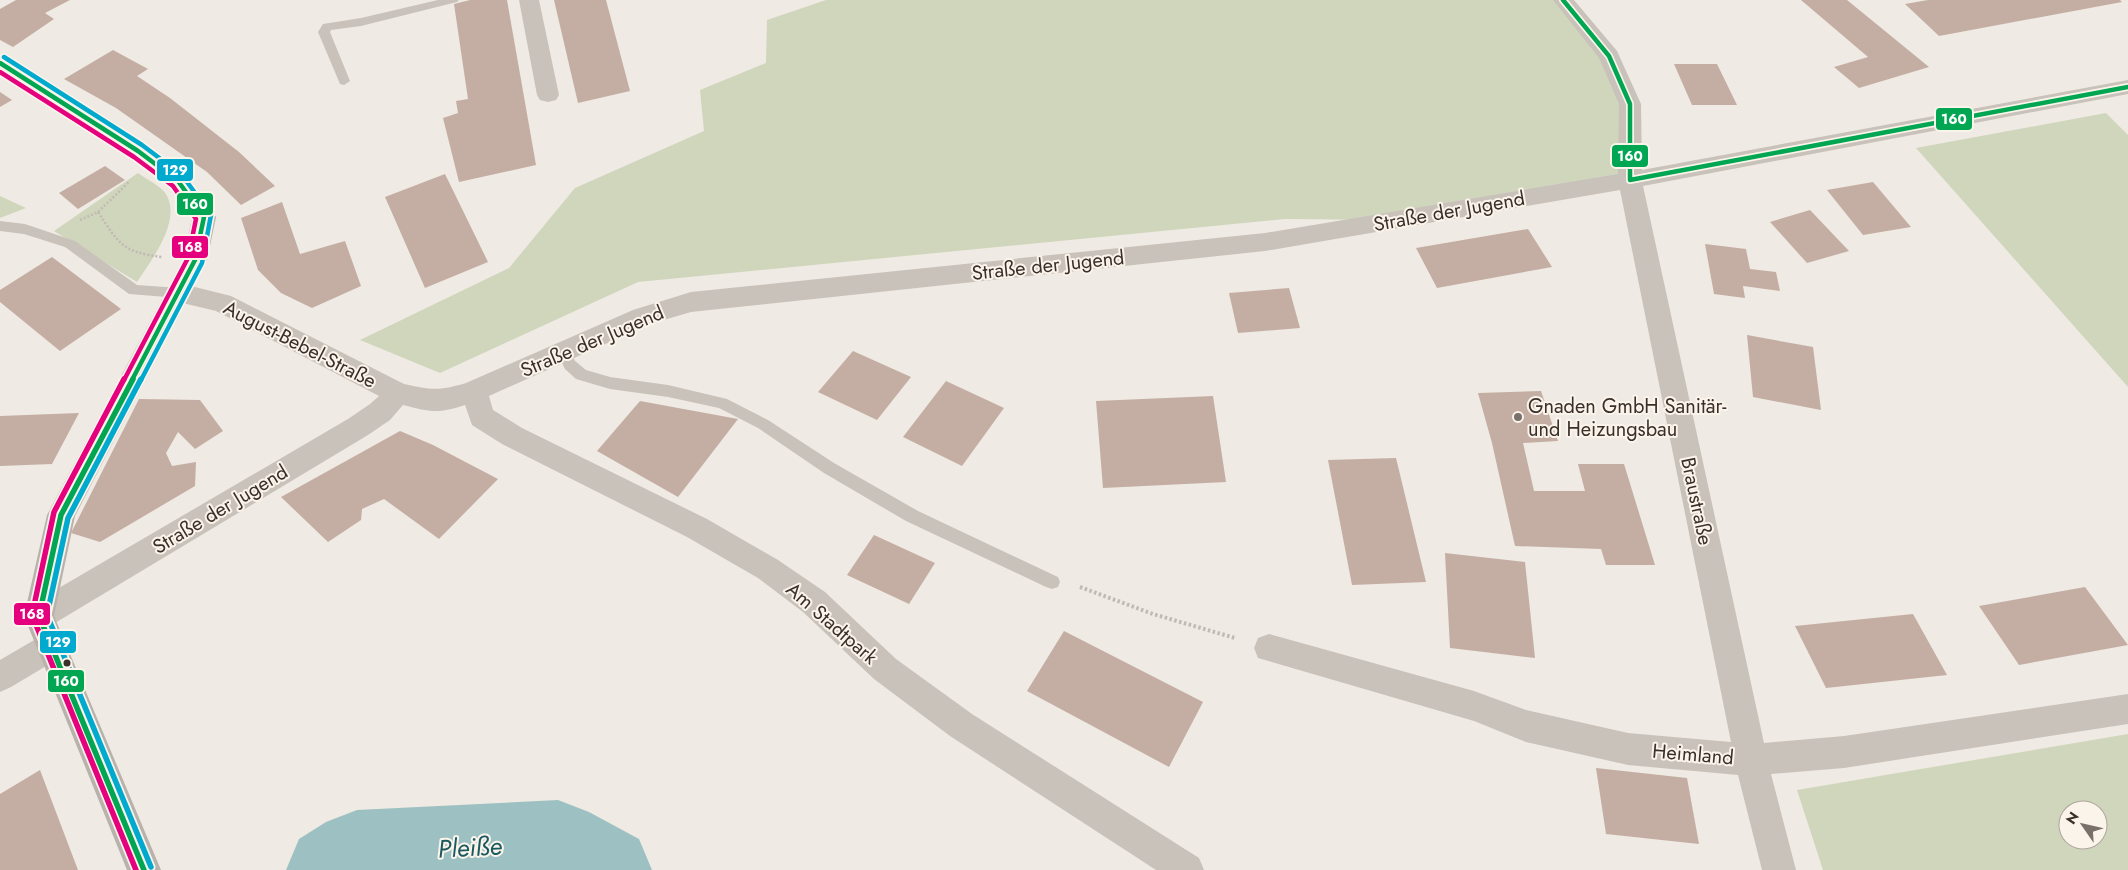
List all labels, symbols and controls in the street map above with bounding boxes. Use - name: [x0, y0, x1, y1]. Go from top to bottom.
- line badge: 160: [1935, 107, 1973, 131]
- text: 160: [1941, 109, 1967, 129]
- line badge: 160: [1611, 144, 1649, 168]
- text: 160: [1617, 146, 1643, 166]
- line badge: 129: [156, 158, 194, 182]
- text: 129: [162, 160, 188, 180]
- street label: Straße der Jugend: [1371, 184, 1527, 239]
- line badge: 160: [176, 192, 214, 216]
- text: 160: [182, 194, 208, 214]
- line badge: 168: [171, 235, 209, 259]
- text: 168: [177, 237, 203, 257]
- street label: Straße der Jugend: [970, 243, 1126, 288]
- street label: August-Bebel-Straße: [218, 293, 381, 396]
- street label: Straße der Jugend: [516, 298, 668, 385]
- place label: Gnaden GmbH Sanitär- und Heizungsbau: [1528, 392, 1727, 444]
- marker: Gnaden GmbH Sanitär- und Heizungsbau: [1512, 411, 1524, 423]
- street label: Braustraße: [1673, 455, 1720, 548]
- street label: Straße der Jugend: [147, 458, 293, 561]
- street label: Am Stadtpark: [779, 575, 884, 672]
- line badge: 168: [13, 602, 51, 626]
- text: 168: [19, 604, 45, 624]
- line badge: 129: [39, 630, 77, 654]
- text: 129: [45, 632, 71, 652]
- unlabelled marker: [62, 658, 72, 668]
- line badge: 160: [47, 669, 85, 693]
- text: 160: [53, 671, 79, 691]
- street label: Heimland: [1651, 737, 1735, 772]
- north arrow: [2058, 800, 2108, 850]
- text: N: [2061, 808, 2084, 828]
- water label: Pleiße: [437, 827, 504, 867]

